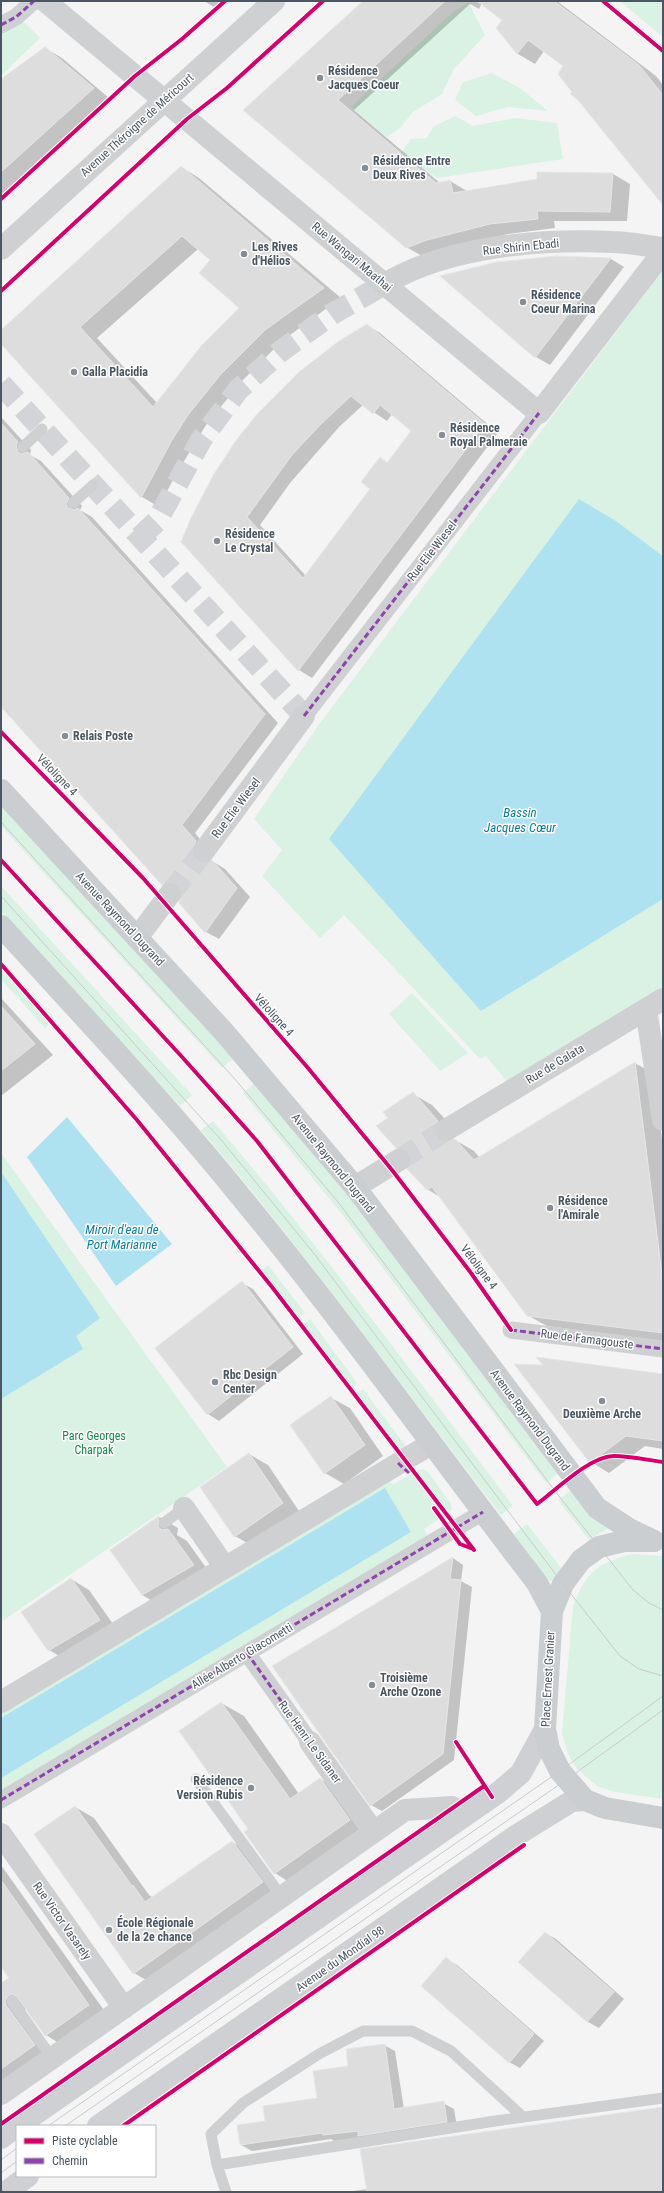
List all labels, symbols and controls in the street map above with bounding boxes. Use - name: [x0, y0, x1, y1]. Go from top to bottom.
- place label: Résidence Jacques Coeur: [328, 64, 399, 92]
- street label: Avenue Théroigne de Méricourt: [78, 70, 197, 180]
- marker: Résidence Jacques Coeur: [315, 73, 325, 83]
- place label: Résidence Entre Deux Rives: [373, 154, 451, 182]
- marker: Résidence Entre Deux Rives: [360, 163, 370, 173]
- street label: Rue Wangari Maathai: [309, 219, 395, 295]
- street label: Rue Shirin Ebadi: [482, 236, 560, 258]
- place label: Les Rives d'Hélios: [252, 240, 298, 268]
- marker: Les Rives d'Hélios: [239, 249, 249, 259]
- place label: Résidence Coeur Marina: [531, 288, 596, 316]
- marker: Résidence Coeur Marina: [518, 297, 528, 307]
- place label: Galla Placidia: [82, 365, 148, 379]
- marker: Galla Placidia: [69, 367, 79, 377]
- place label: Résidence Royal Palmeraie: [450, 421, 528, 449]
- marker: Résidence Royal Palmeraie: [437, 430, 447, 440]
- street label: Rue Elie Wiesel: [404, 518, 460, 584]
- place label: Résidence Le Crystal: [225, 527, 275, 555]
- marker: Résidence Le Crystal: [212, 536, 222, 546]
- place label: Relais Poste: [73, 729, 133, 743]
- marker: Relais Poste: [60, 731, 70, 741]
- street label: Véloligne 4: [34, 751, 80, 799]
- street label: Rue Elie Wiesel: [209, 775, 263, 841]
- water label: Bassin Jacques Cœur: [484, 805, 557, 835]
- street label: Avenue Raymond Dugrand: [73, 869, 167, 969]
- street label: Véloligne 4: [251, 991, 297, 1039]
- street label: Rue de Galata: [523, 1041, 587, 1087]
- street label: Avenue Raymond Dugrand: [289, 1111, 377, 1215]
- place label: Résidence l'Amirale: [558, 1194, 608, 1222]
- marker: Résidence l'Amirale: [545, 1203, 555, 1213]
- water label: Miroir d'eau de Port Marianne: [85, 1222, 159, 1252]
- street label: Véloligne 4: [458, 1242, 500, 1292]
- street label: Rue de Famagouste: [540, 1326, 635, 1352]
- street label: Avenue Raymond Dugrand: [487, 1367, 573, 1474]
- place label: Rbc Design Center: [223, 1368, 277, 1396]
- marker: Rbc Design Center: [210, 1377, 220, 1387]
- marker: Deuxième Arche: [597, 1396, 607, 1406]
- place label: Deuxième Arche: [563, 1407, 641, 1421]
- park label: Parc Georges Charpak: [62, 1429, 126, 1457]
- street label: Allée Alberto Giacometti: [189, 1620, 295, 1692]
- street label: Place Ernest Granier: [538, 1630, 558, 1727]
- place label: Troisième Arche Ozone: [380, 1671, 441, 1699]
- marker: Troisième Arche Ozone: [367, 1680, 377, 1690]
- street label: Rue Henri Le Sidaner: [275, 1698, 345, 1786]
- place label: Résidence Version Rubis: [177, 1774, 244, 1802]
- marker: Résidence Version Rubis: [246, 1783, 256, 1793]
- street label: Rue Victor Vasarely: [30, 1879, 94, 1963]
- place label: École Régionale de la 2e chance: [117, 1915, 194, 1944]
- street label: Avenue du Mondial 98: [293, 1923, 387, 1995]
- marker: École Régionale de la 2e chance: [104, 1925, 114, 1935]
- legend: [16, 2125, 156, 2177]
- text: Piste cyclable: [52, 2134, 118, 2148]
- text: Chemin: [52, 2154, 88, 2168]

